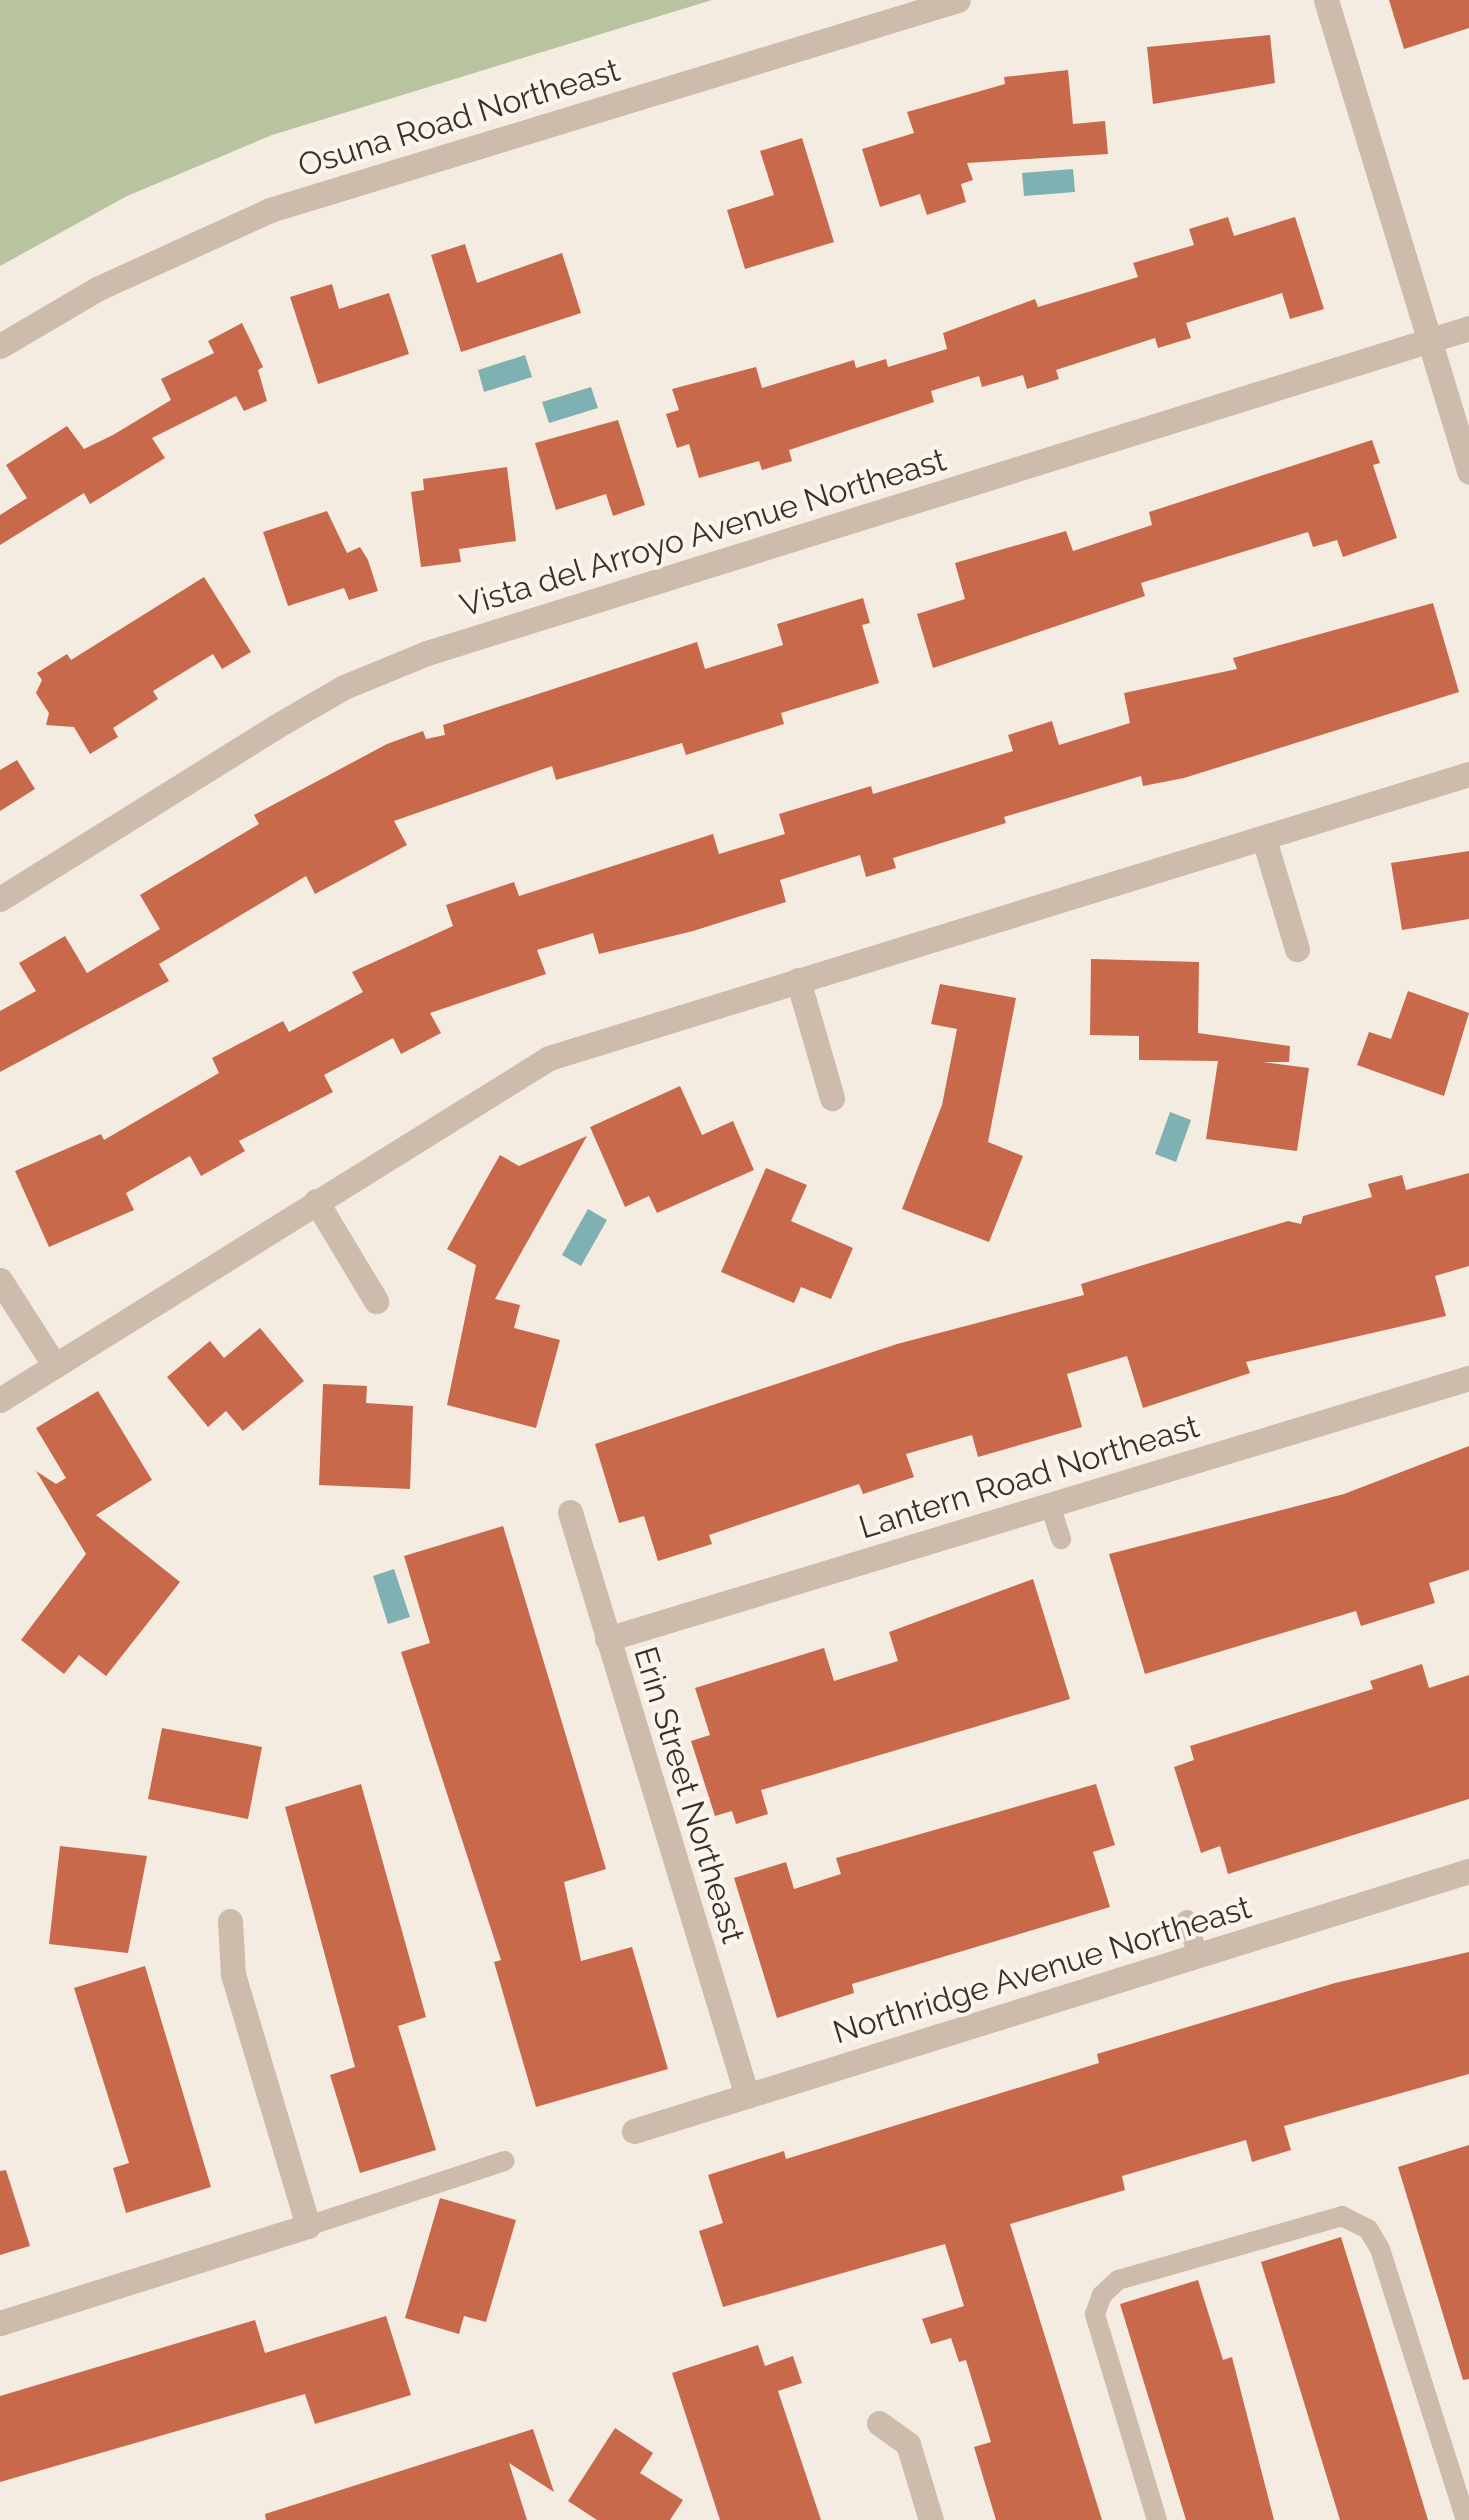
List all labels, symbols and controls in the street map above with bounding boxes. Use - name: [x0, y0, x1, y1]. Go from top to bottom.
- street label: Osuna Road Northeast: [294, 51, 624, 185]
- street label: Vista del Arroyo Avenue Northeast: [454, 440, 952, 626]
- street label: Lantern Road Northeast: [854, 1407, 1204, 1547]
- street label: Erin Street Northeast: [626, 1642, 752, 1948]
- street label: Northridge Avenue Northeast: [828, 1888, 1256, 2052]

